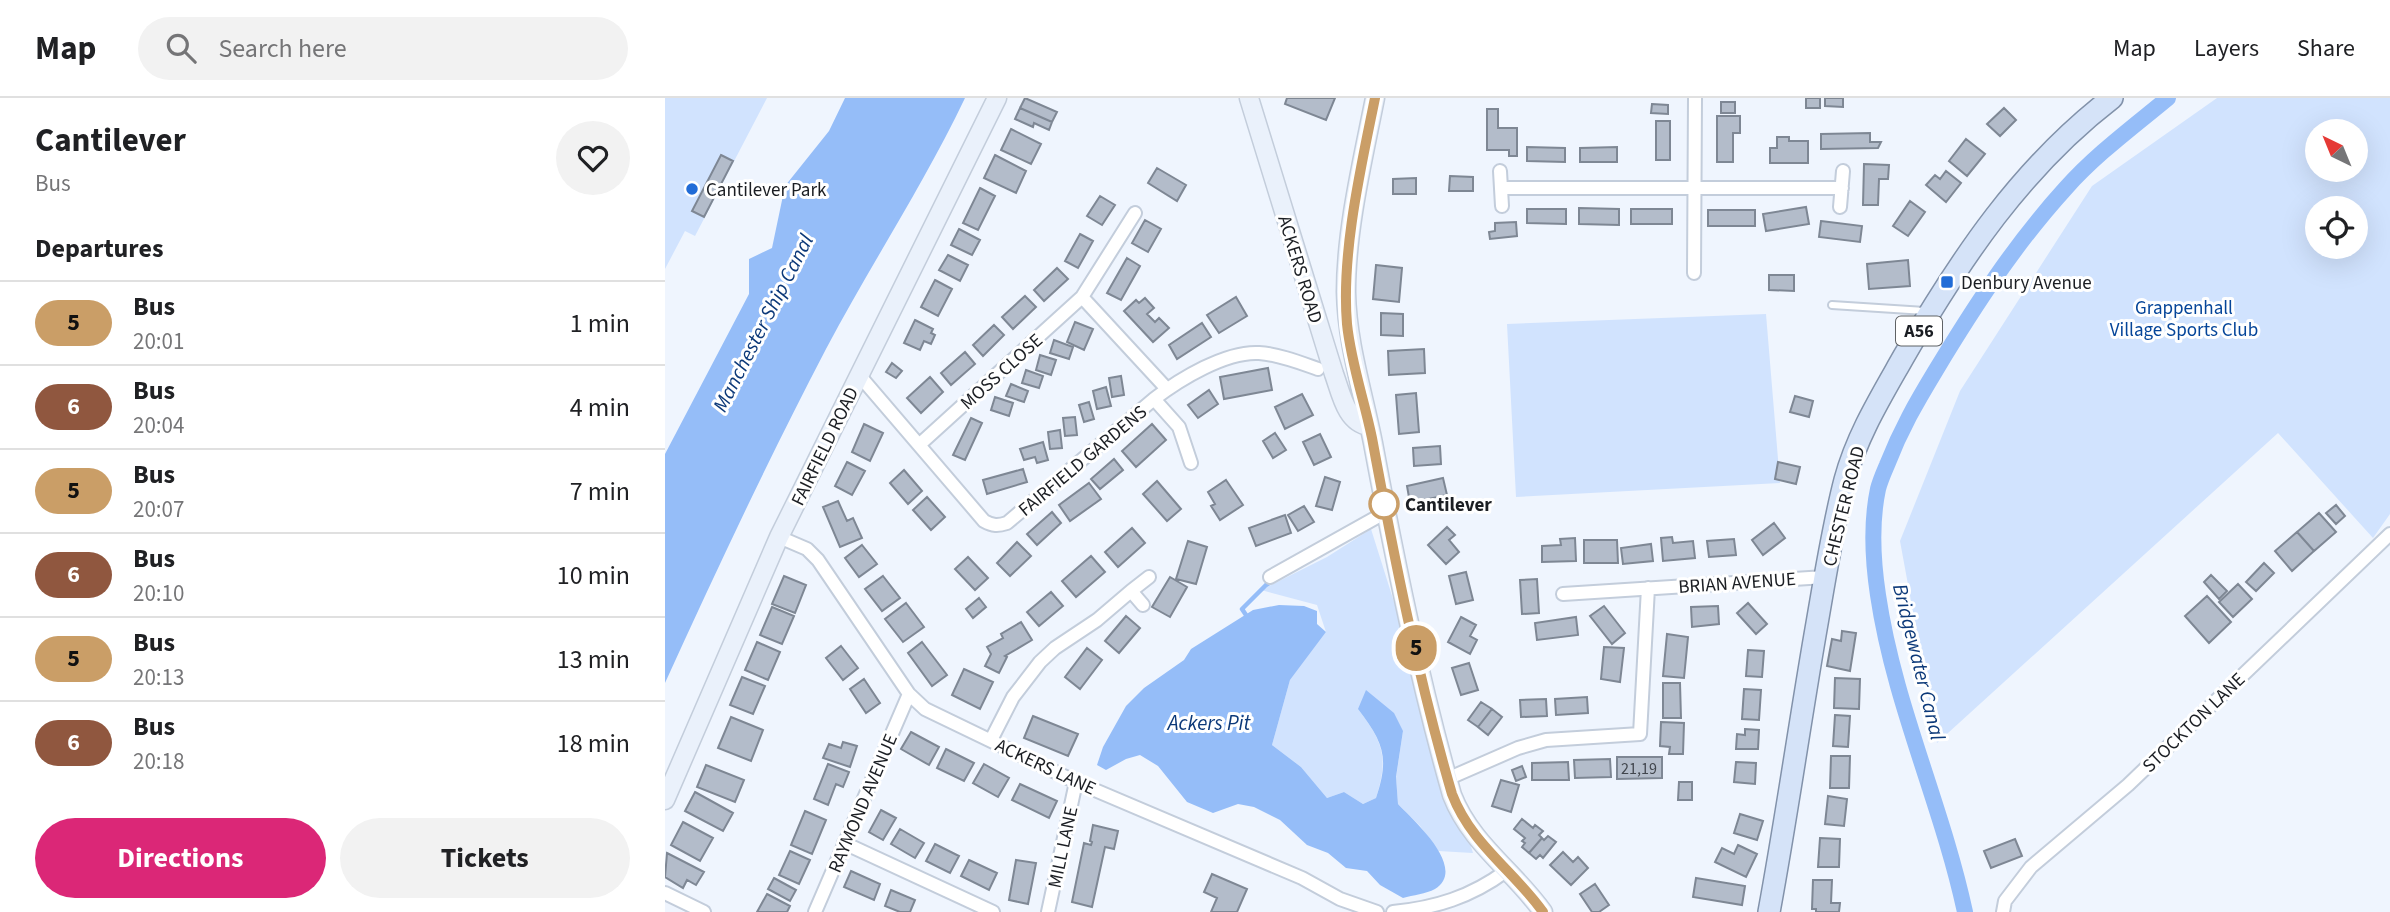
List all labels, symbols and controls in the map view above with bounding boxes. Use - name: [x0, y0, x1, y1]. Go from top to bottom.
- search box: [138, 17, 628, 80]
- text: Map: [35, 25, 96, 72]
- icon: search: [162, 29, 200, 67]
- text: Search here: [218, 30, 347, 67]
- text: Map: [2113, 31, 2156, 66]
- text: Layers: [2194, 31, 2259, 66]
- text: Share: [2297, 31, 2355, 66]
- text: Cantilever: [35, 117, 186, 164]
- north arrow: [2305, 119, 2368, 182]
- map controls: [2305, 119, 2368, 259]
- button: heart: [556, 121, 630, 195]
- text: Bus: [35, 167, 71, 200]
- place label: Cantilever Park: [706, 177, 827, 204]
- marker: Cantilever Park: [684, 181, 700, 197]
- button: locate: [2305, 196, 2368, 259]
- street label: ACKERS ROAD: [1270, 212, 1329, 327]
- water label: Manchester Ship Canal: [705, 228, 821, 417]
- text: Departures: [35, 230, 163, 267]
- place label: Denbury Avenue: [1961, 270, 2092, 297]
- marker: Denbury Avenue: [1939, 274, 1955, 290]
- text: Bus: [133, 288, 175, 325]
- park label: Grappenhall Village Sports Club: [2110, 295, 2258, 344]
- text: 5: [67, 305, 80, 340]
- text: 1 min: [570, 305, 630, 342]
- road number: A56: [1896, 316, 1942, 345]
- text: 20:01: [133, 325, 184, 358]
- street label: MOSS CLOSE: [955, 328, 1049, 416]
- text: Bus: [133, 372, 175, 409]
- street label: FAIRFIELD ROAD: [785, 383, 866, 511]
- text: 6: [67, 389, 80, 424]
- text: 4 min: [570, 389, 630, 426]
- street label: FAIRFIELD GARDENS: [1013, 399, 1153, 523]
- text: 20:04: [133, 409, 184, 442]
- street label: CHESTER ROAD: [1816, 443, 1872, 569]
- text: Bus: [133, 456, 175, 493]
- text: 5: [67, 473, 80, 508]
- text: 7 min: [570, 473, 630, 510]
- marker: Cantilever: [1369, 489, 1399, 519]
- place label: Cantilever: [1405, 492, 1492, 519]
- text: 20:07: [133, 493, 184, 526]
- text: Bus: [133, 540, 175, 577]
- text: 6: [67, 557, 80, 592]
- text: 10 min: [557, 557, 630, 594]
- street label: BRIAN AVENUE: [1677, 566, 1797, 601]
- text: 20:10: [133, 577, 184, 610]
- water label: Bridgewater Canal: [1885, 580, 1953, 744]
- text: Bus: [133, 624, 175, 661]
- line badge: 5: [1393, 625, 1439, 671]
- text: 5: [1410, 630, 1422, 665]
- text: 5: [67, 641, 80, 676]
- text: 13 min: [557, 641, 630, 678]
- text: 20:13: [133, 661, 184, 694]
- street label: STOCKTON LANE: [2136, 667, 2252, 779]
- text: Bus: [133, 708, 175, 745]
- water label: Ackers Pit: [1166, 708, 1251, 738]
- text: 6: [67, 725, 80, 760]
- text: 18 min: [557, 725, 630, 762]
- street label: RAYMOND AVENUE: [822, 730, 905, 877]
- street label: ACKERS LANE: [991, 732, 1100, 802]
- text: 20:18: [133, 745, 184, 778]
- house number: 21,19: [1621, 758, 1657, 780]
- street label: MILL LANE: [1042, 804, 1085, 891]
- button: Directions: [35, 818, 326, 898]
- button: Tickets: [340, 818, 630, 898]

